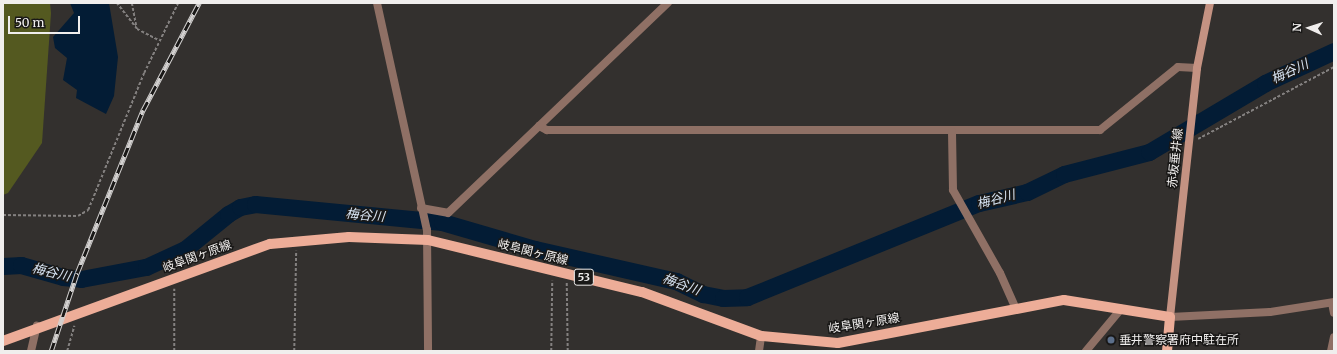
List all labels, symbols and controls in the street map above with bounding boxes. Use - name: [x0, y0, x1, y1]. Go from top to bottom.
- scale bar: [10, 8, 82, 34]
- north arrow: [1289, 8, 1329, 48]
- text: 50 m: [15, 15, 44, 30]
- text: N: [1290, 23, 1304, 32]
- water label: 梅谷川: [1269, 57, 1311, 87]
- street label: 赤坂垂井線: [1165, 127, 1185, 189]
- water label: 梅谷川: [975, 187, 1017, 213]
- water label: 梅谷川: [345, 207, 385, 225]
- street label: 岐阜関ヶ原線: [496, 236, 570, 268]
- street label: 岐阜関ヶ原線: [161, 237, 233, 275]
- water label: 梅谷川: [30, 261, 72, 285]
- road number: 53: [573, 268, 595, 286]
- water label: 梅谷川: [660, 271, 702, 299]
- street label: 岐阜関ヶ原線: [827, 310, 901, 336]
- place label: 垂井警察署府中駐在所: [1119, 333, 1239, 347]
- marker: 垂井警察署府中駐在所: [1106, 335, 1116, 345]

